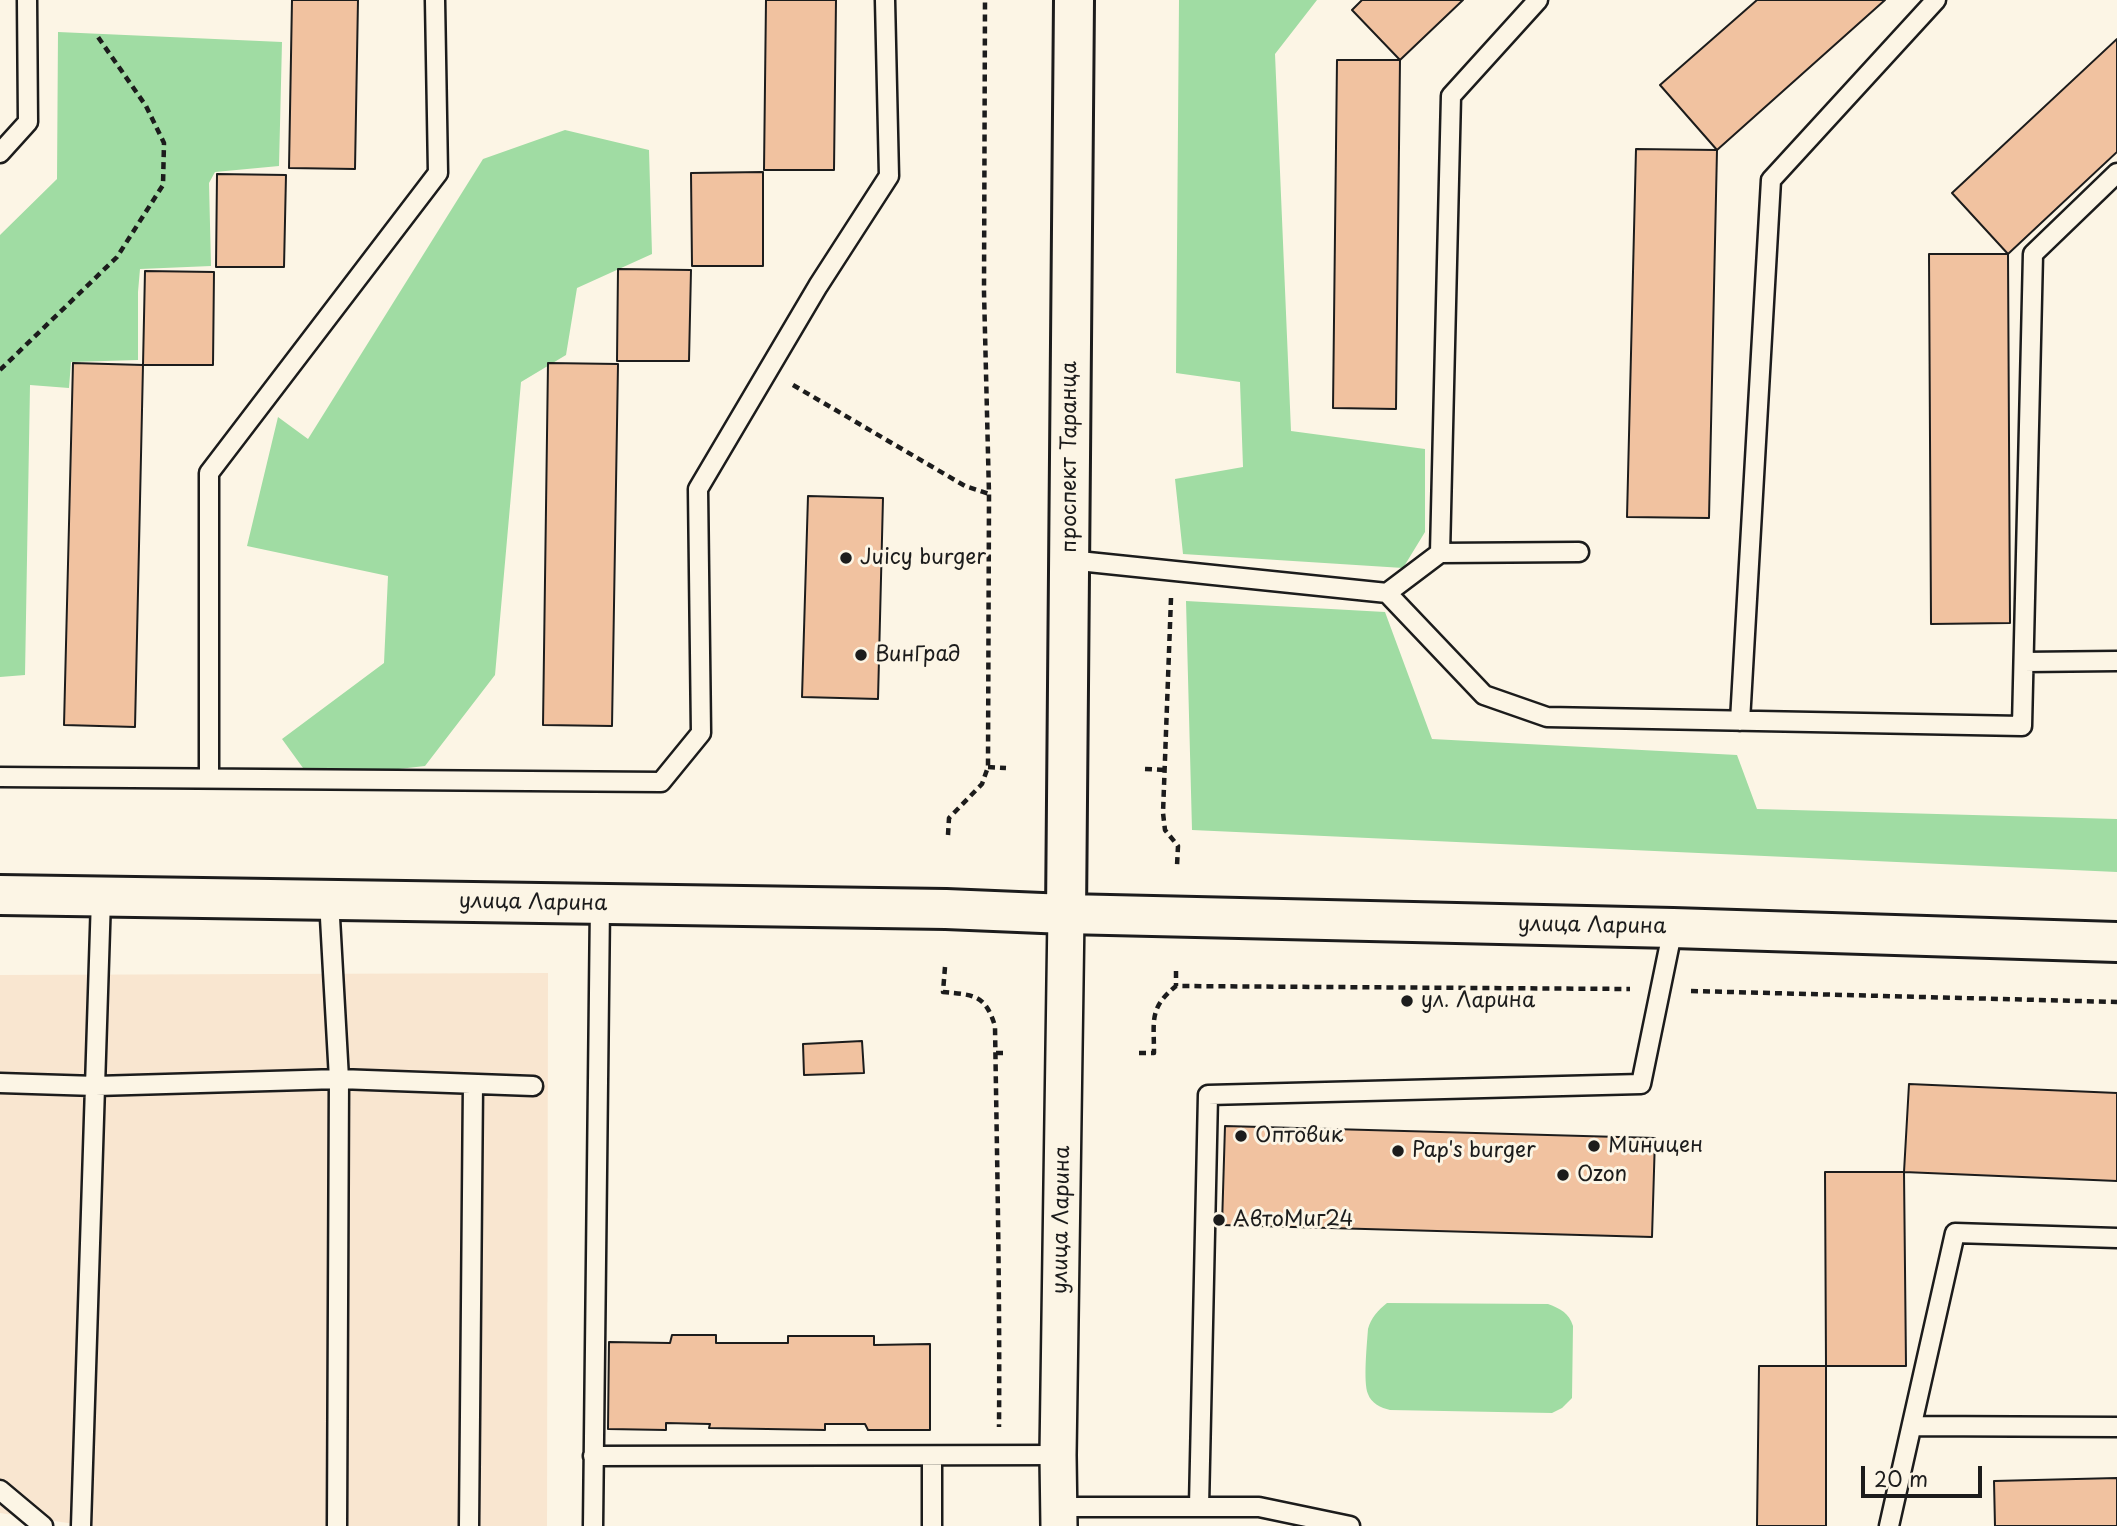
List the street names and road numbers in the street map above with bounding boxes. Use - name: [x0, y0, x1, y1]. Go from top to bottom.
- street label: проспект Таранца: [1057, 361, 1083, 553]
- street label: улица Ларина: [459, 889, 607, 917]
- street label: улица Ларина: [1518, 912, 1666, 940]
- street label: улица Ларина: [1048, 1146, 1076, 1294]

